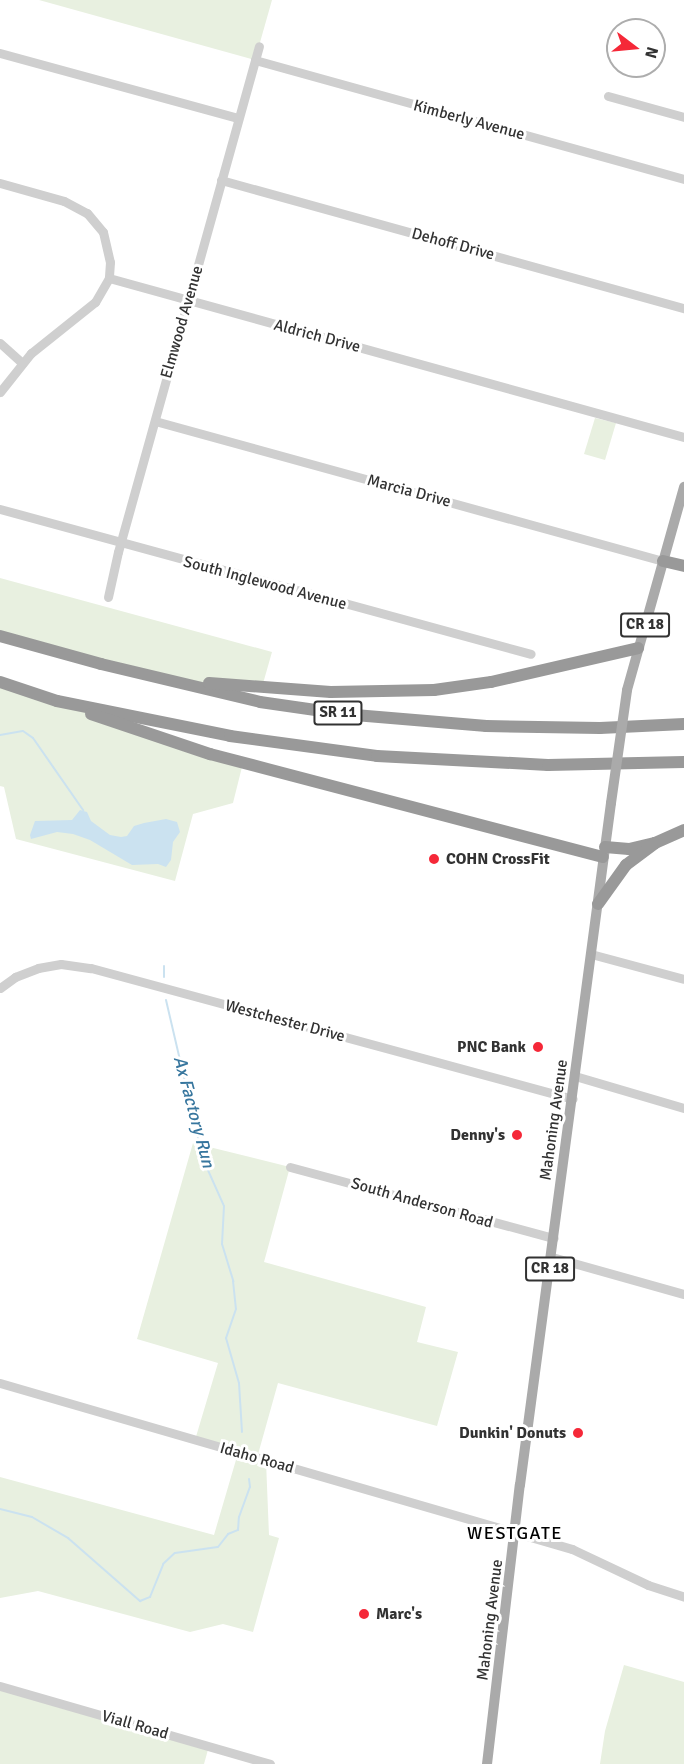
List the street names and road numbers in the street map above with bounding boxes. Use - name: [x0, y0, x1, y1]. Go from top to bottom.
- street label: Kimberly Avenue: [411, 96, 527, 144]
- street label: Dehoff Drive: [410, 224, 496, 264]
- street label: Elmwood Avenue: [157, 263, 207, 381]
- street label: Aldrich Drive: [272, 315, 362, 357]
- street label: Marcia Drive: [365, 471, 453, 511]
- street label: South Inglewood Avenue: [181, 552, 349, 614]
- road number: CR 18: [620, 613, 670, 637]
- road number: SR 11: [312, 701, 364, 725]
- street label: Westchester Drive: [223, 996, 347, 1046]
- street label: Mahoning Avenue: [536, 1058, 572, 1182]
- street label: South Anderson Road: [349, 1174, 495, 1232]
- road number: CR 18: [524, 1257, 576, 1281]
- street label: Idaho Road: [218, 1438, 296, 1478]
- street label: Mahoning Avenue: [473, 1558, 507, 1682]
- street label: Viall Road: [99, 1706, 171, 1744]

